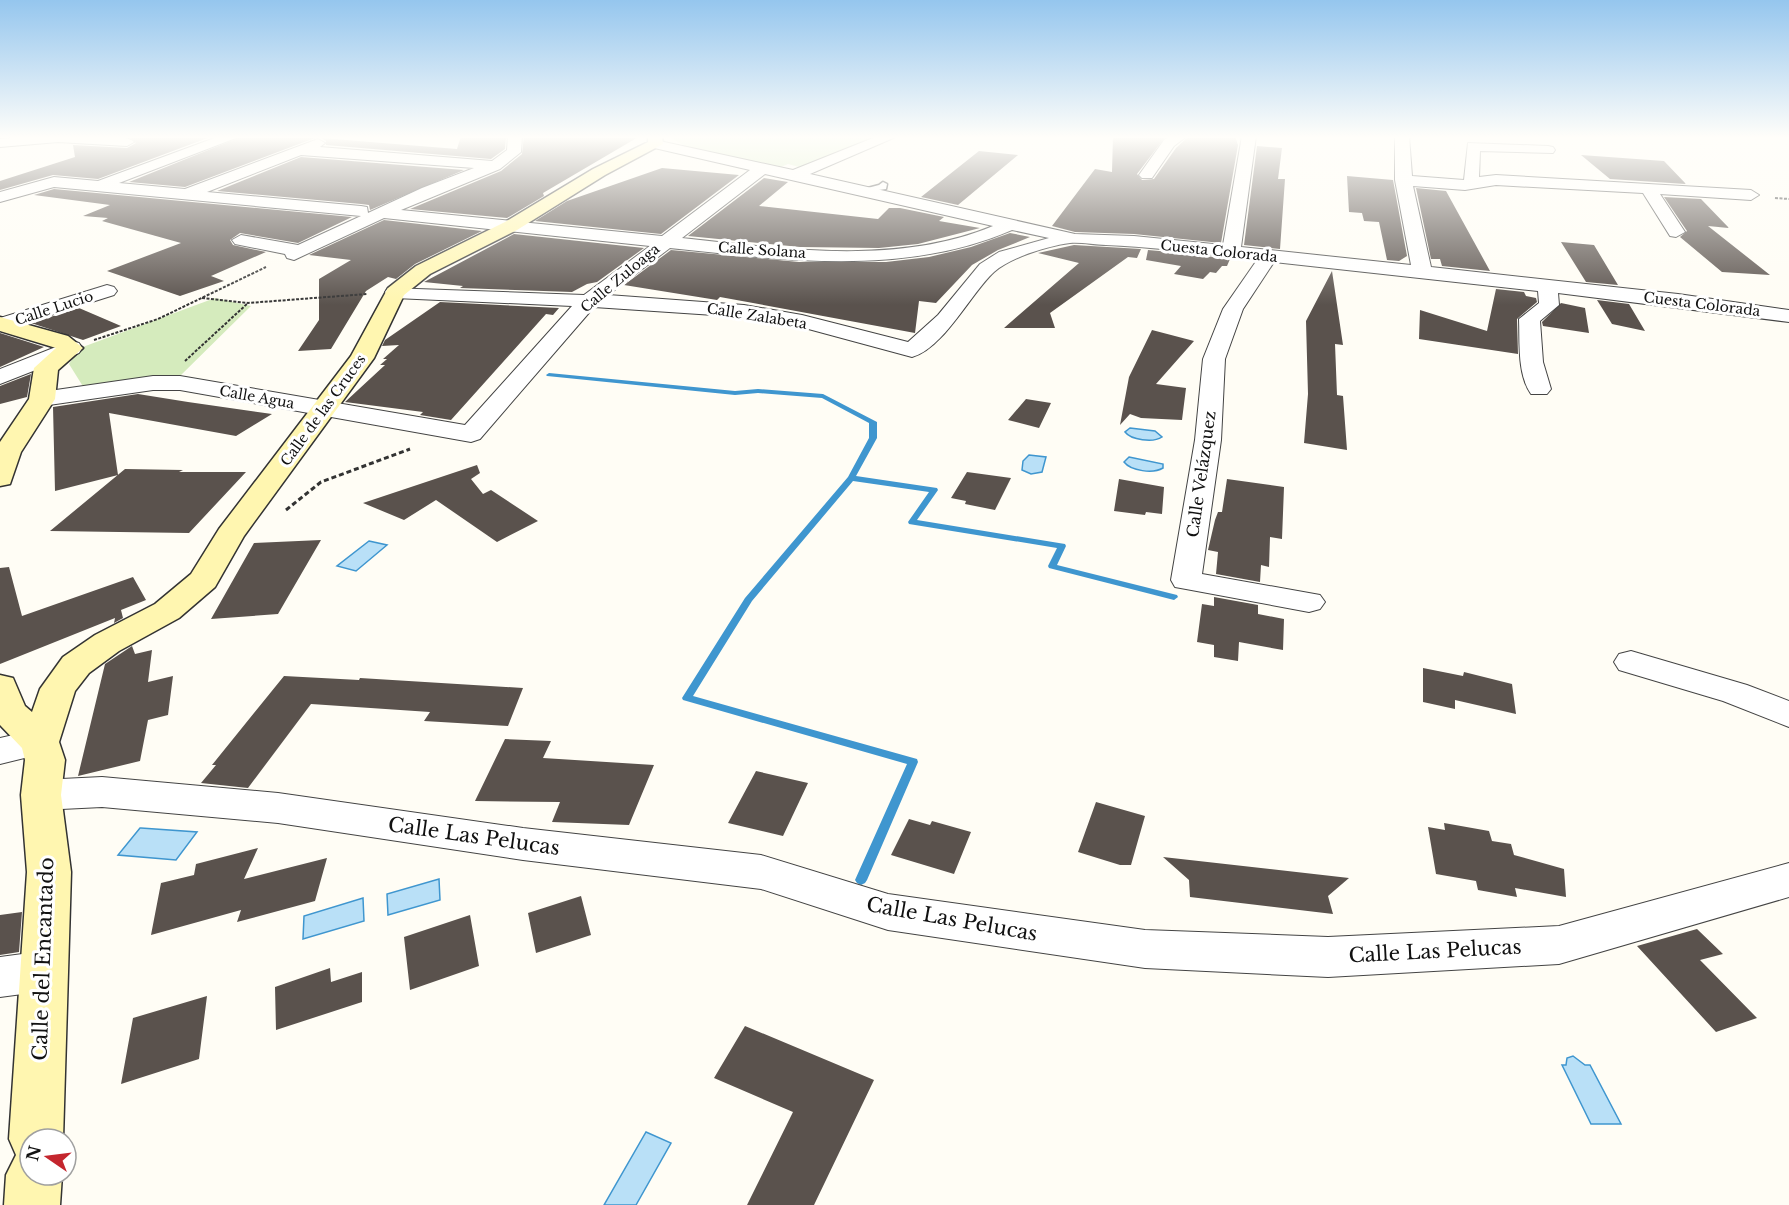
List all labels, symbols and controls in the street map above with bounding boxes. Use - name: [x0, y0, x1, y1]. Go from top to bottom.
- street label: Cuesta Colorada: [1160, 236, 1279, 266]
- street label: Calle Solana: [717, 238, 807, 262]
- street label: Calle Zuloaga: [577, 240, 663, 316]
- street label: Calle Lucio: [13, 287, 95, 329]
- street label: Cuesta Colorada: [1643, 288, 1762, 320]
- street label: Calle Zalabeta: [706, 299, 809, 333]
- street label: Calle de las Cruces: [276, 351, 370, 469]
- street label: Calle Agua: [218, 382, 296, 412]
- street label: Calle Velázquez: [1182, 409, 1220, 539]
- street label: Calle Las Pelucas: [387, 812, 561, 860]
- street label: Calle del Encantado: [27, 857, 59, 1061]
- street label: Calle Las Pelucas: [865, 892, 1039, 946]
- street label: Calle Las Pelucas: [1348, 934, 1522, 968]
- north arrow: [18, 1127, 78, 1187]
- text: N: [22, 1144, 45, 1163]

